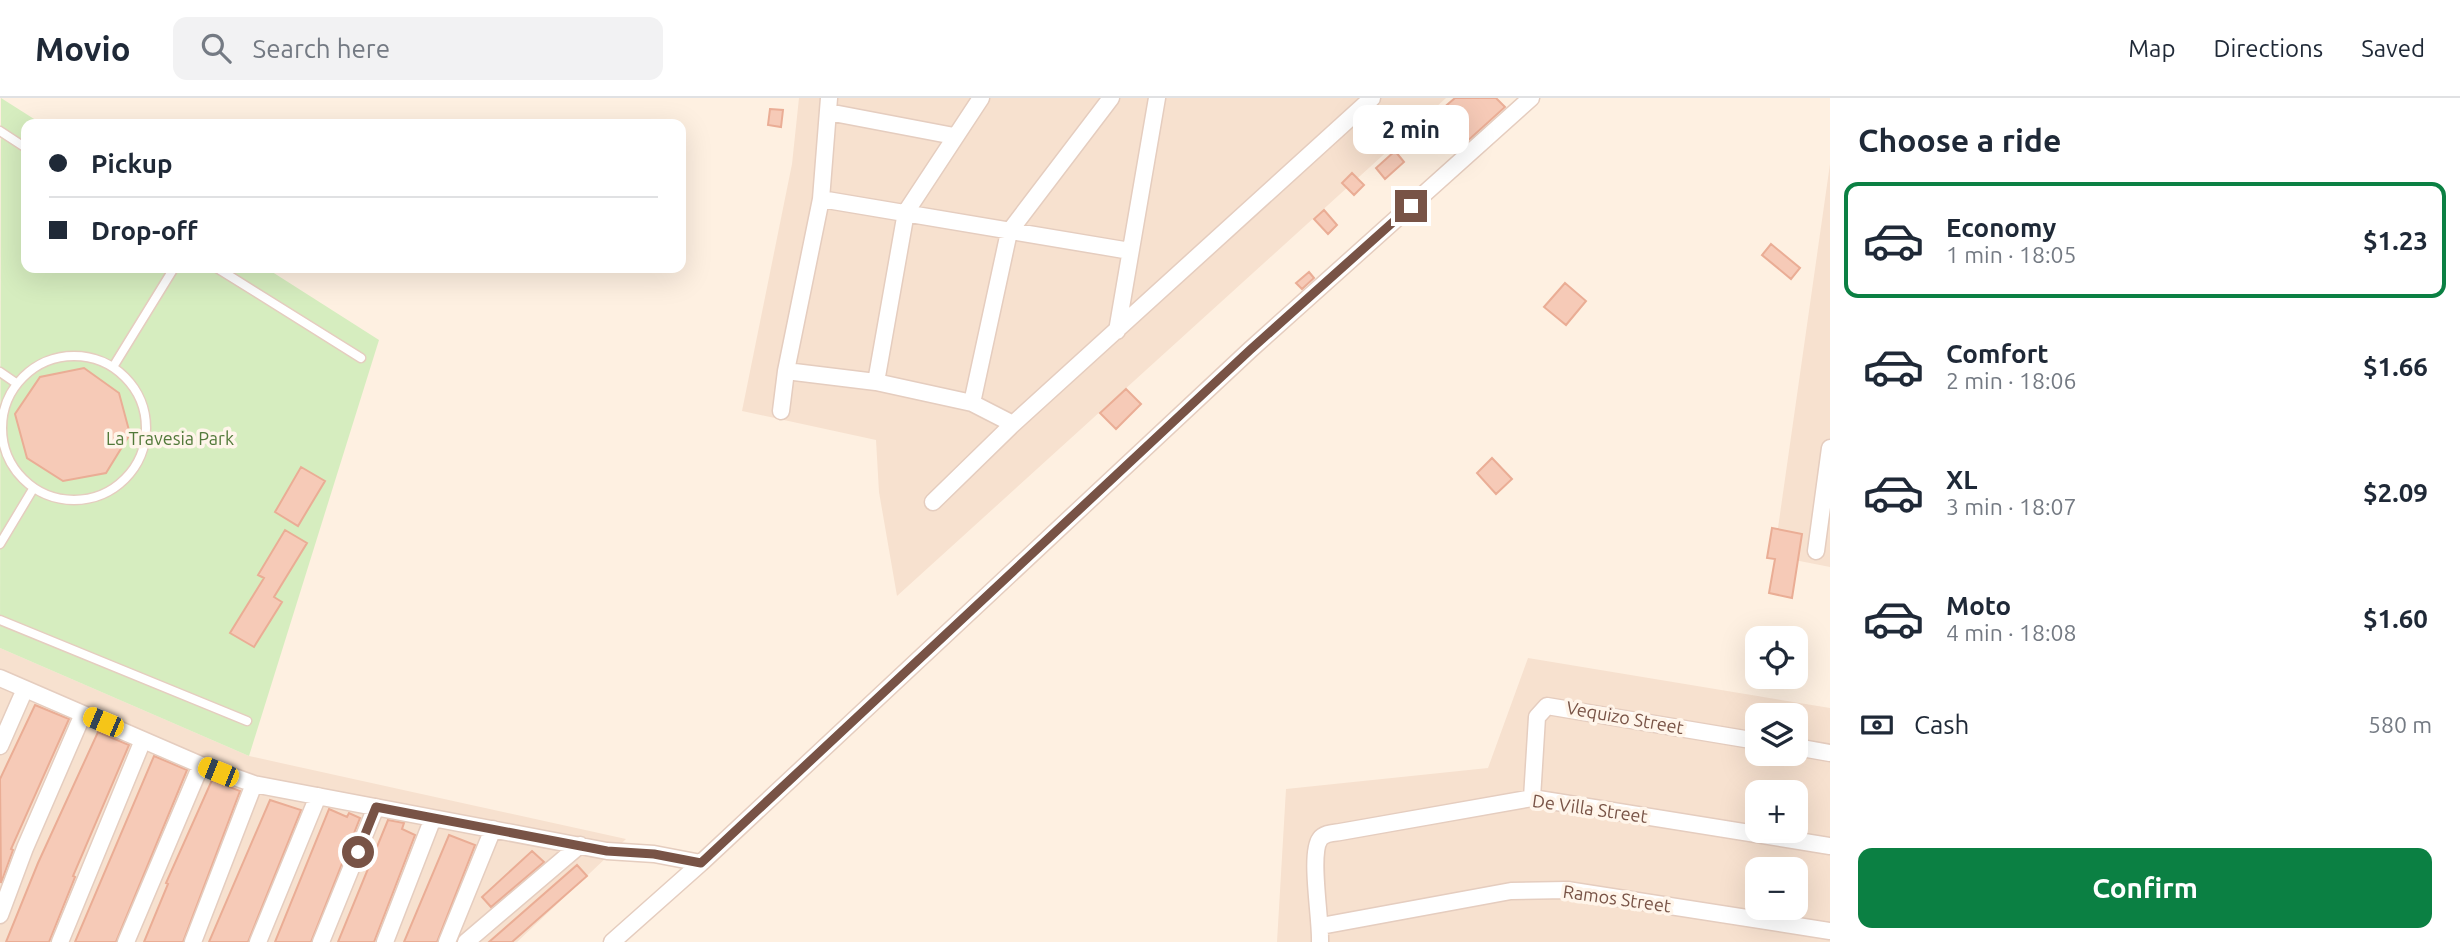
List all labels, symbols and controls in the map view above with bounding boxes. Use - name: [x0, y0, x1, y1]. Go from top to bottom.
- search box: [173, 17, 663, 80]
- icon: search: [197, 29, 235, 67]
- text: Movio: [35, 30, 131, 67]
- text: Search here: [253, 34, 390, 63]
- text: Map: [2128, 35, 2175, 62]
- text: Directions: [2213, 35, 2323, 62]
- text: Saved: [2361, 35, 2425, 62]
- callout: 2 min: [1353, 105, 1469, 154]
- text: 2 min: [1382, 117, 1440, 142]
- text: Choose a ride: [1858, 122, 2061, 158]
- text: Pickup: [91, 149, 173, 178]
- route end: [1395, 190, 1427, 222]
- icon: car: [1862, 209, 1925, 272]
- text: Economy: [1946, 213, 2056, 242]
- text: Drop-off: [91, 216, 198, 245]
- text: $1.23: [2363, 226, 2428, 255]
- text: 1 min · 18:05: [1946, 242, 2077, 267]
- icon: car: [1862, 335, 1925, 398]
- text: Comfort: [1946, 339, 2049, 368]
- text: $1.66: [2363, 352, 2428, 381]
- text: 2 min · 18:06: [1946, 368, 2077, 393]
- park label: La Travesia Park: [106, 428, 234, 448]
- icon: car: [1862, 461, 1925, 524]
- text: XL: [1946, 465, 1977, 494]
- text: $2.09: [2363, 478, 2428, 507]
- text: 3 min · 18:07: [1946, 494, 2077, 519]
- icon: car: [1862, 587, 1925, 650]
- text: Moto: [1946, 591, 2011, 620]
- text: $1.60: [2363, 604, 2428, 633]
- text: 4 min · 18:08: [1946, 620, 2077, 645]
- map controls: [1745, 626, 1808, 920]
- button: locate: [1745, 626, 1808, 689]
- street label: Vequizo Street: [1565, 697, 1685, 737]
- button: layers: [1745, 703, 1808, 766]
- car: [80, 704, 127, 740]
- icon: cash: [1858, 706, 1896, 744]
- text: Cash: [1914, 710, 1969, 739]
- text: 580 m: [2368, 712, 2432, 737]
- car: [195, 754, 242, 790]
- button: +: [1745, 780, 1808, 843]
- street label: De Villa Street: [1531, 790, 1649, 826]
- route start: [342, 836, 374, 868]
- button: Confirm: [1858, 848, 2432, 928]
- button: −: [1745, 857, 1808, 920]
- street label: Ramos Street: [1562, 881, 1672, 915]

